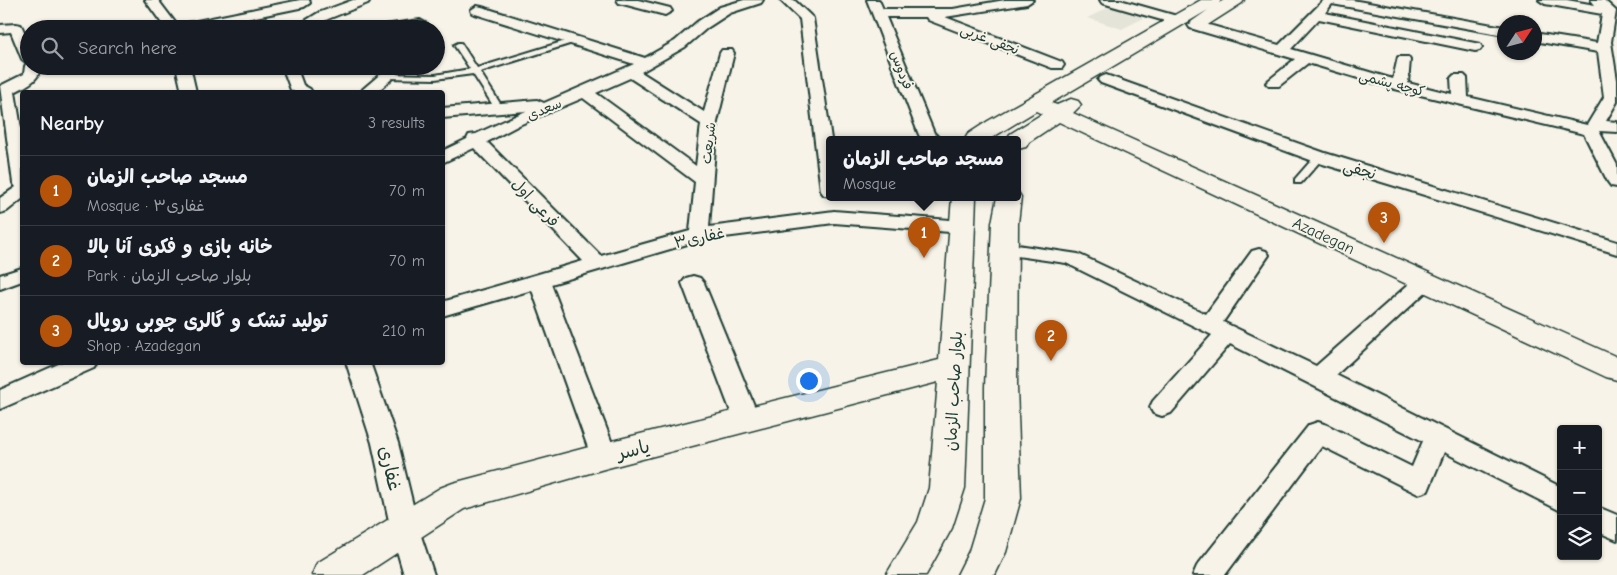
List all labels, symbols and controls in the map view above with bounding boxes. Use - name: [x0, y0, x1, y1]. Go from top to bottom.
- north arrow: [1497, 15, 1542, 60]
- search box: [20, 20, 445, 75]
- street label: نجفی غربی: [958, 21, 1021, 58]
- icon: search: [38, 34, 66, 62]
- text: Search here: [78, 37, 177, 59]
- street label: فردوس: [886, 48, 917, 92]
- street label: کوچه پشمی: [1357, 67, 1427, 101]
- street label: سعدی: [524, 95, 564, 124]
- text: Nearby: [40, 111, 104, 135]
- text: 3 results: [368, 114, 425, 132]
- street label: شریعت: [697, 121, 720, 165]
- popup: [826, 136, 1021, 201]
- text: مسجد صاحب الزمان: [843, 148, 1004, 170]
- street label: نجفی: [1341, 156, 1378, 184]
- text: مسجد صاحب الزمان: [87, 166, 248, 188]
- street label: فرعی اول: [507, 175, 563, 231]
- text: Mosque: [843, 175, 896, 193]
- text: 1: [53, 182, 59, 200]
- text: 70 m: [389, 182, 425, 200]
- text: Mosque · غفاری۳: [87, 197, 205, 215]
- pin: 3: [1368, 202, 1400, 243]
- street label: Azadegan: [1290, 214, 1357, 258]
- pin: 1: [908, 217, 940, 258]
- street label: غفاری۳: [672, 224, 726, 252]
- text: خانه بازی و فکری آنا بالا: [87, 236, 272, 258]
- text: 2: [52, 252, 60, 270]
- text: 70 m: [389, 252, 425, 270]
- text: Park · بلوار صاحب الزمان: [87, 267, 251, 285]
- text: تولید تشک و گالری چوبی رویال: [87, 310, 327, 332]
- pin: 2: [1035, 320, 1067, 361]
- text: 3: [52, 322, 60, 340]
- text: 210 m: [382, 322, 425, 340]
- street label: بلوار صاحب الزمان: [942, 331, 967, 452]
- text: Shop · Azadegan: [87, 337, 201, 355]
- your location: [796, 368, 822, 394]
- map controls: [1557, 425, 1602, 560]
- button: +: [1557, 425, 1602, 470]
- street label: یاسر: [612, 435, 652, 465]
- street label: غفاری: [374, 444, 406, 493]
- button: −: [1557, 470, 1602, 515]
- button: layers: [1557, 515, 1602, 560]

